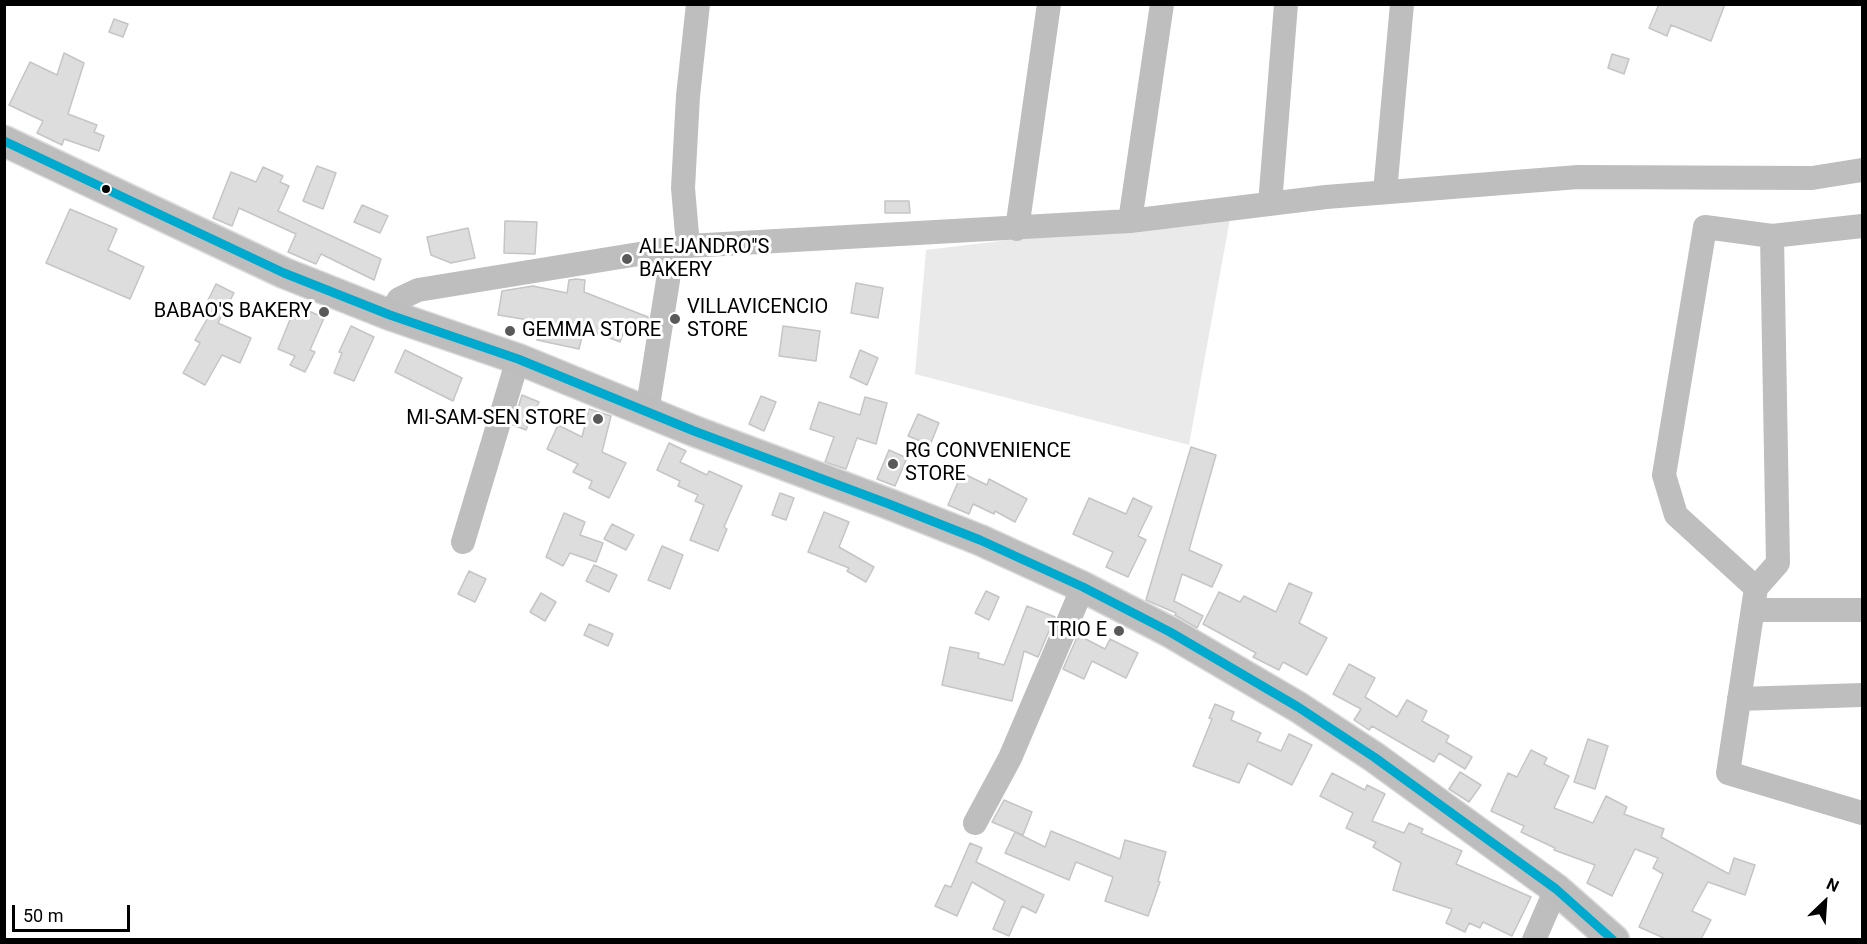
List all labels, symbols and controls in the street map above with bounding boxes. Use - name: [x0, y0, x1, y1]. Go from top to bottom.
- unlabelled marker: [100, 183, 112, 195]
- place label: ALEJANDRO''S BAKERY: [639, 236, 769, 283]
- marker: ALEJANDRO''S BAKERY: [620, 252, 634, 266]
- place label: VILLAVICENCIO STORE: [687, 296, 828, 343]
- place label: BABAO'S BAKERY: [154, 300, 312, 324]
- marker: BABAO'S BAKERY: [317, 305, 331, 319]
- marker: VILLAVICENCIO STORE: [668, 312, 682, 326]
- place label: GEMMA STORE: [522, 319, 661, 343]
- marker: GEMMA STORE: [503, 324, 517, 338]
- place label: MI-SAM-SEN STORE: [406, 407, 586, 431]
- marker: MI-SAM-SEN STORE: [591, 412, 605, 426]
- place label: RG CONVENIENCE STORE: [905, 440, 1071, 487]
- marker: RG CONVENIENCE STORE: [886, 457, 900, 471]
- place label: TRIO E: [1047, 619, 1107, 643]
- marker: TRIO E: [1112, 624, 1126, 638]
- north arrow: [1795, 872, 1855, 932]
- text: N: [1824, 874, 1842, 896]
- scale bar: [15, 893, 134, 931]
- text: 50 m: [23, 905, 63, 926]

